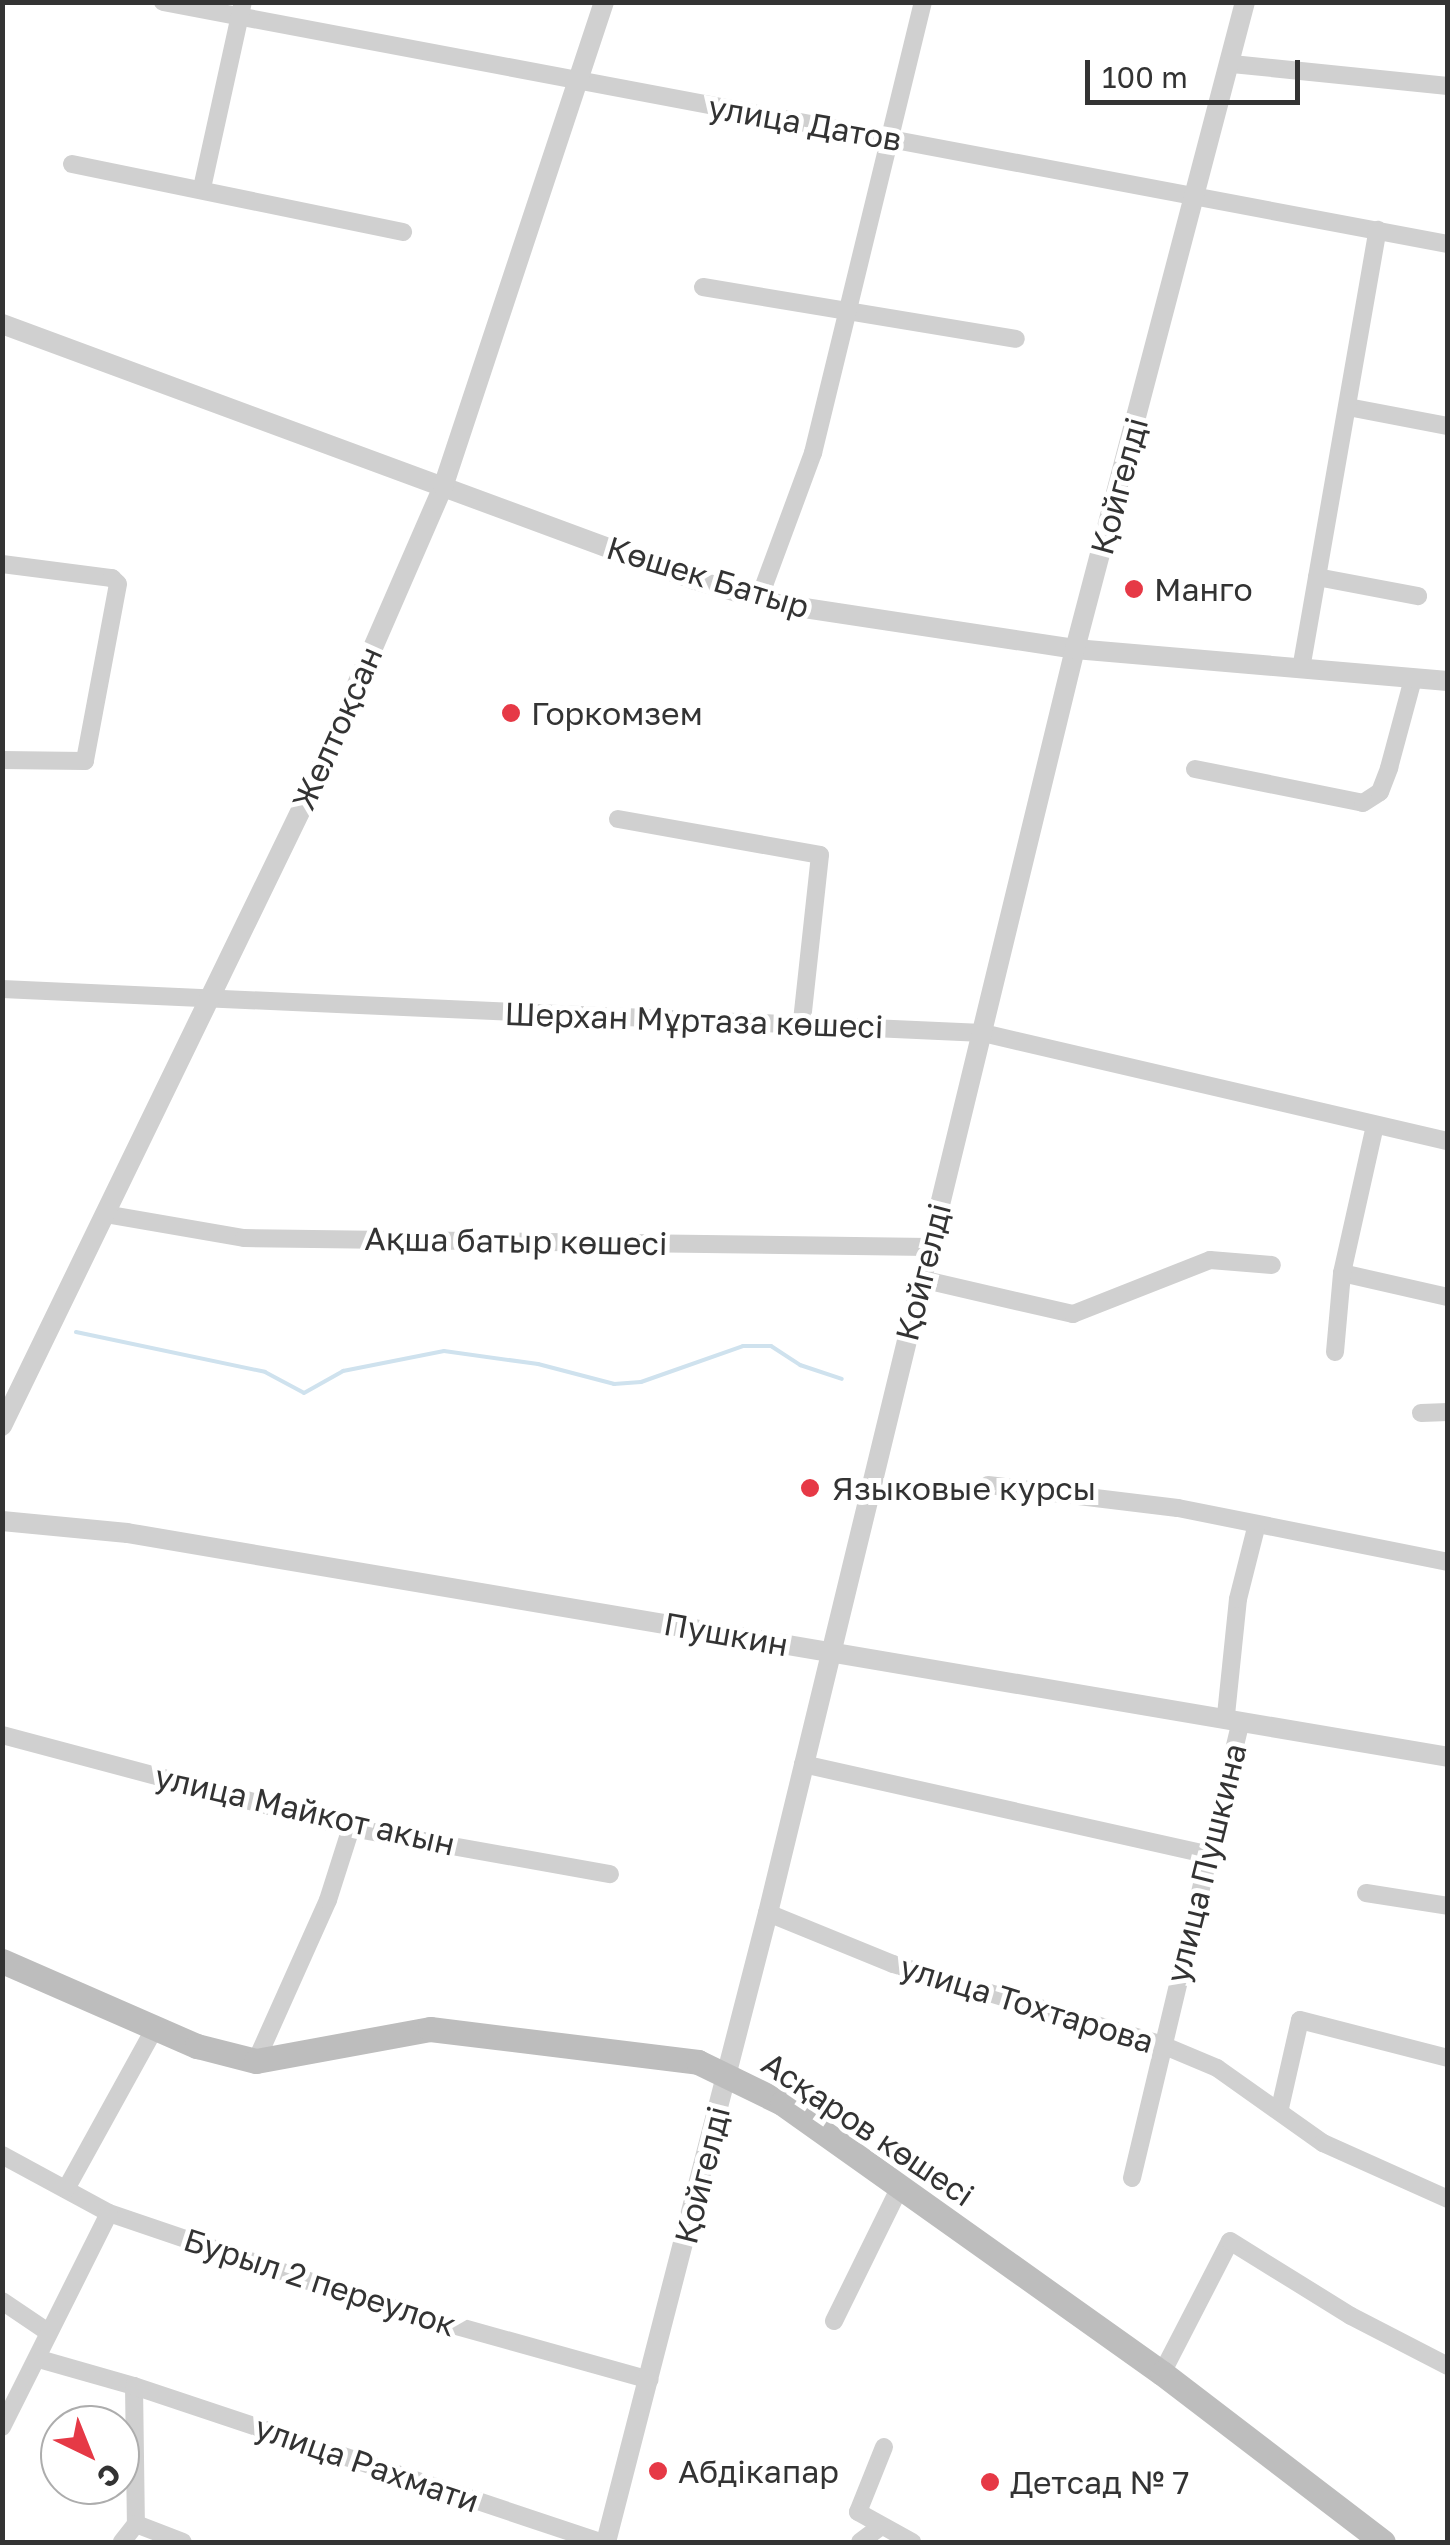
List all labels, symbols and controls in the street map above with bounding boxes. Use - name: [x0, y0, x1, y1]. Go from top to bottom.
- scale bar: [1090, 40, 1305, 102]
- text: 100 m: [1102, 59, 1188, 95]
- street label: улица Датов: [705, 87, 905, 159]
- street label: Қойгелді: [1082, 413, 1156, 559]
- street label: Көшек Батыр: [602, 528, 814, 626]
- place label: Манго: [1154, 570, 1253, 608]
- marker: Манго: [1123, 578, 1145, 600]
- street label: Желтоқсан: [284, 640, 390, 816]
- place label: Горкомзем: [531, 694, 703, 732]
- marker: Горкомзем: [500, 702, 522, 724]
- street label: Шерхан Мұртаза көшесі: [504, 994, 884, 1046]
- street label: Қойгелді: [887, 1199, 959, 1345]
- street label: Ақша батыр көшесі: [364, 1219, 668, 1263]
- place label: Языковые курсы: [832, 1469, 1096, 1507]
- marker: Языковые курсы: [797, 1475, 823, 1501]
- street label: Пушкин: [661, 1604, 791, 1664]
- street label: улица Пушкина: [1158, 1739, 1254, 1987]
- street label: улица Майкот акын: [151, 1757, 459, 1863]
- street label: улица Тохтарова: [896, 1947, 1158, 2061]
- street label: Асқаров көшесі: [755, 2044, 981, 2214]
- street label: Қойгелді: [666, 2102, 738, 2248]
- street label: Бурыл 2 переулок: [179, 2220, 461, 2344]
- north arrow: [40, 2405, 140, 2505]
- street label: улица Рахмати: [250, 2408, 484, 2520]
- place label: Абдiкапар: [678, 2452, 839, 2490]
- text: С: [91, 2457, 128, 2495]
- marker: Абдiкапар: [647, 2460, 669, 2482]
- place label: Детсад № 7: [1010, 2463, 1190, 2501]
- marker: Детсад № 7: [979, 2471, 1001, 2493]

